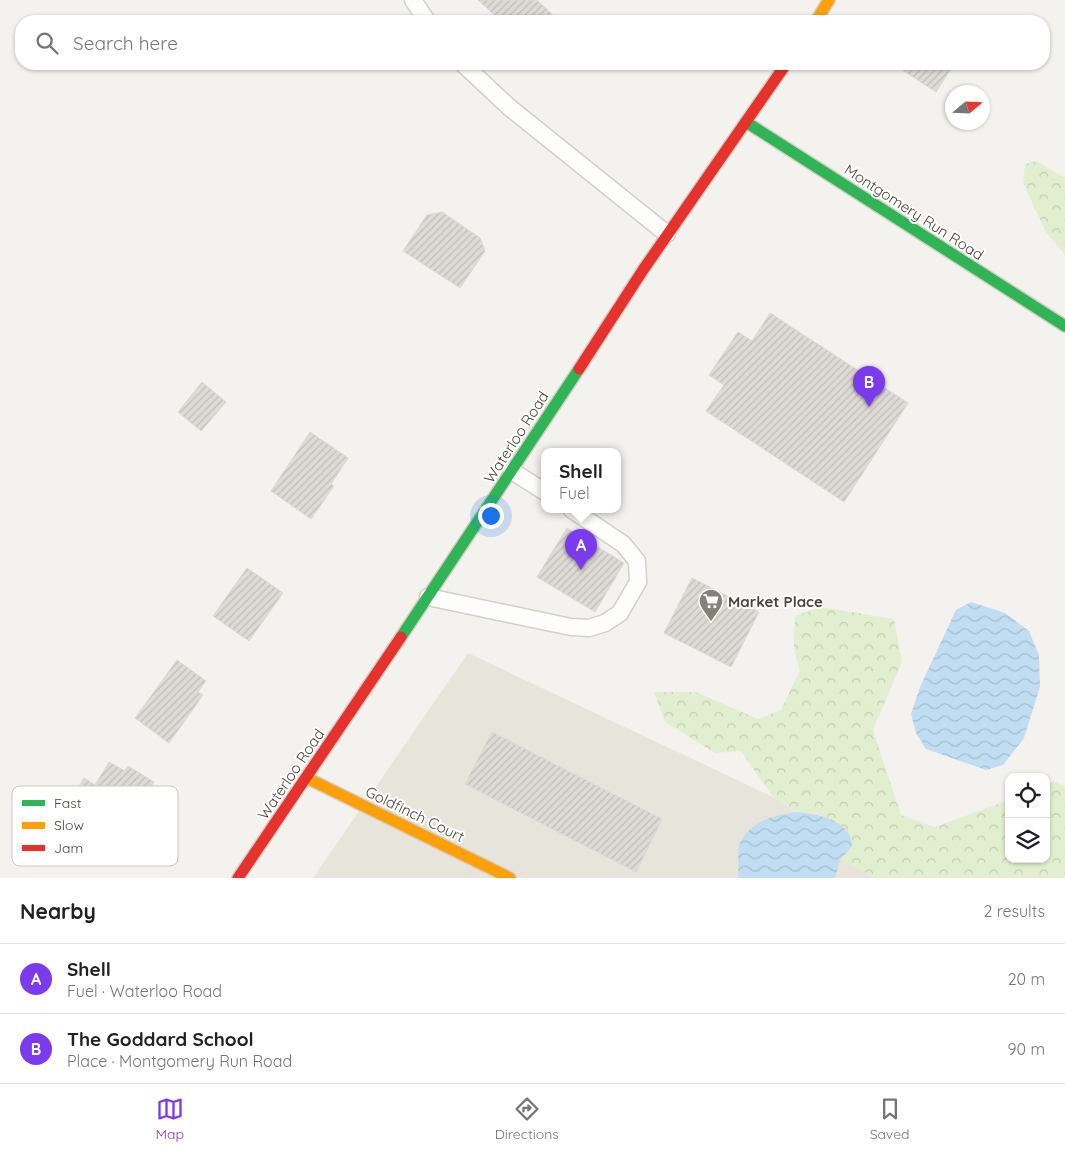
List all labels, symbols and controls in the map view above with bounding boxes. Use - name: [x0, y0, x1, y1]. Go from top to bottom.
- search box: [15, 15, 1050, 70]
- icon: search: [33, 29, 61, 57]
- text: Search here: [73, 31, 178, 55]
- north arrow: [945, 85, 990, 130]
- street label: Montgomery Run Road: [841, 160, 987, 264]
- pin: B: [853, 366, 885, 407]
- street label: Waterloo Road: [479, 388, 553, 486]
- popup: [541, 448, 621, 513]
- text: Shell: [559, 459, 603, 483]
- text: Fuel: [559, 483, 590, 503]
- your location: [478, 503, 504, 529]
- pin: A: [565, 529, 597, 570]
- supermarket icon: Market Place: [698, 588, 724, 622]
- place label: Market Place: [728, 592, 823, 611]
- street label: Waterloo Road: [254, 725, 328, 823]
- map controls: [1005, 773, 1050, 863]
- button: locate: [1005, 773, 1050, 818]
- street label: Goldfinch Court: [362, 782, 468, 846]
- legend: [12, 786, 178, 866]
- text: Fast: [54, 794, 82, 812]
- text: Slow: [54, 816, 84, 834]
- button: layers: [1005, 818, 1050, 863]
- text: Jam: [54, 839, 83, 857]
- text: Nearby: [20, 898, 96, 924]
- text: 2 results: [983, 901, 1045, 921]
- text: Shell: [67, 957, 111, 981]
- text: A: [31, 969, 41, 989]
- text: 20 m: [1008, 969, 1045, 989]
- text: Fuel · Waterloo Road: [67, 981, 222, 1001]
- text: The Goddard School: [67, 1027, 254, 1051]
- text: B: [31, 1039, 41, 1059]
- text: 90 m: [1008, 1039, 1045, 1059]
- text: Place · Montgomery Run Road: [67, 1051, 292, 1071]
- tab: Map: [155, 1095, 184, 1143]
- tab: Directions: [495, 1095, 559, 1143]
- tab: Saved: [870, 1095, 910, 1143]

